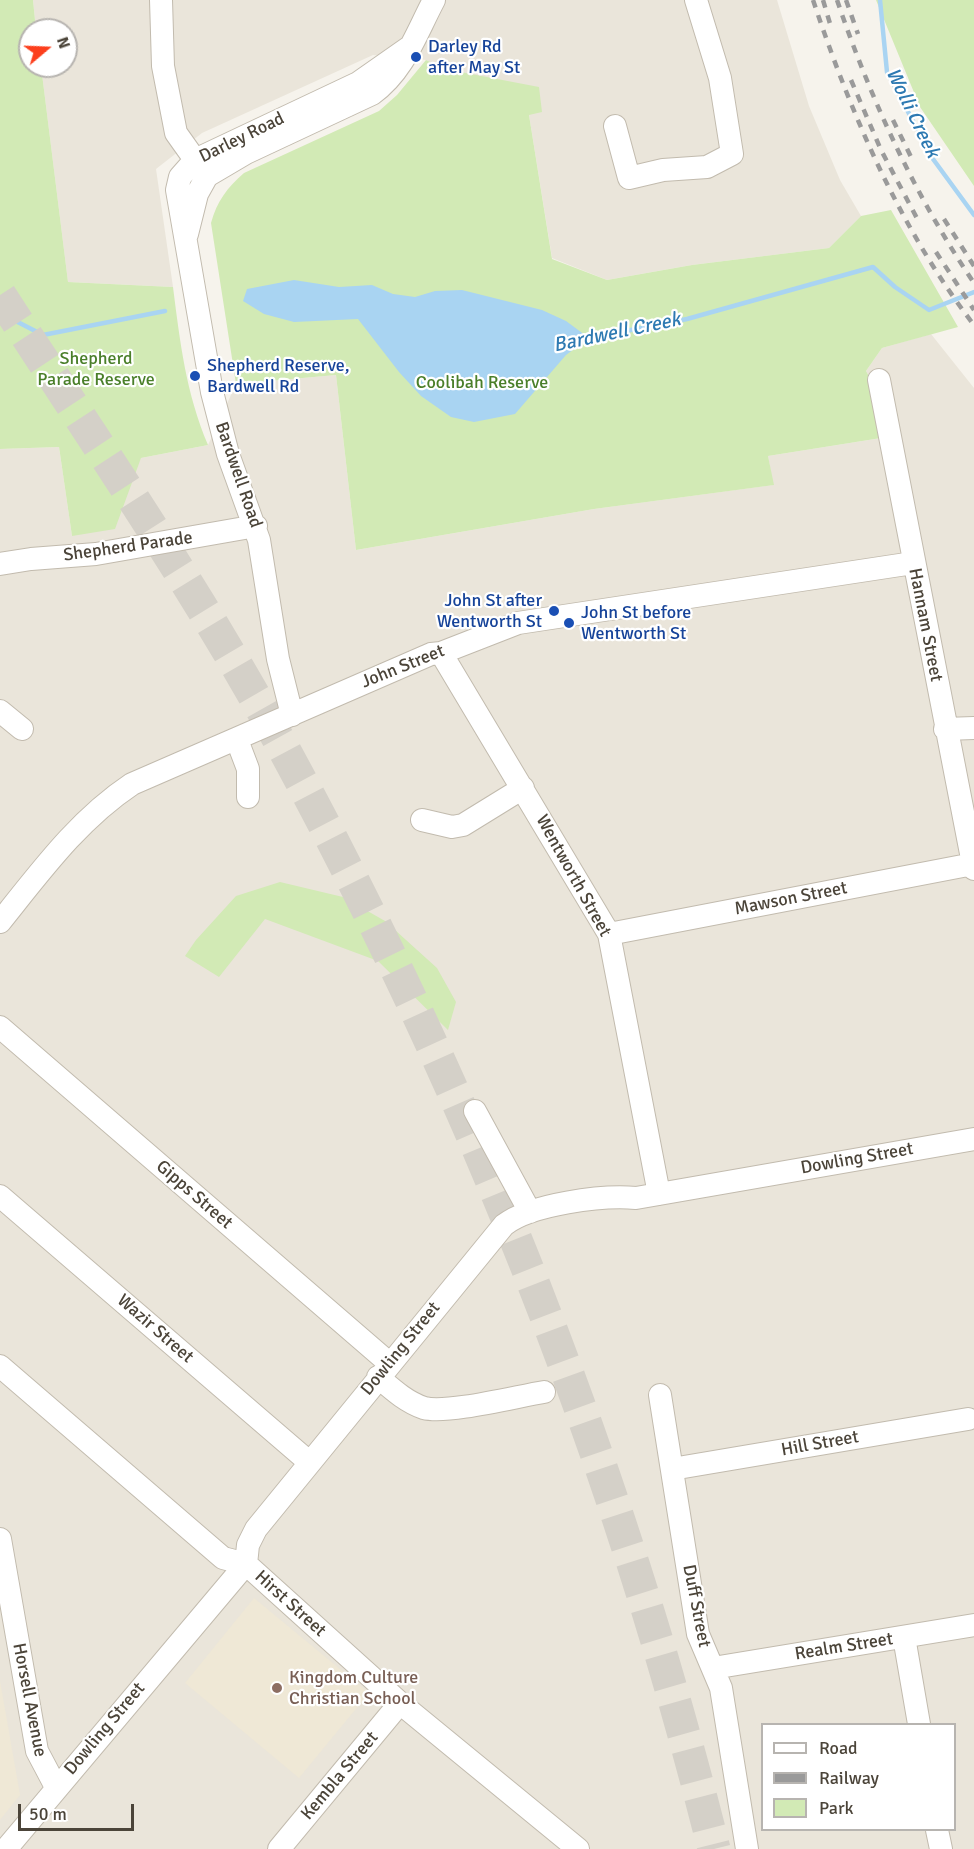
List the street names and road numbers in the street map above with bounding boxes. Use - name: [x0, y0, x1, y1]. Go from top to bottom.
- street label: Darley Road: [196, 108, 288, 168]
- street label: Bardwell Road: [210, 419, 266, 531]
- street label: Shepherd Parade: [62, 527, 194, 567]
- street label: Hannam Street: [903, 566, 947, 684]
- street label: John Street: [358, 641, 448, 693]
- street label: Wentworth Street: [531, 811, 615, 941]
- street label: Mawson Street: [733, 877, 849, 921]
- street label: Dowling Street: [799, 1138, 915, 1180]
- street label: Gipps Street: [151, 1156, 237, 1234]
- street label: Wazir Street: [112, 1290, 198, 1368]
- street label: Dowling Street: [357, 1298, 445, 1400]
- street label: Hill Street: [780, 1427, 860, 1461]
- street label: Duff Street: [677, 1563, 715, 1649]
- street label: Hirst Street: [250, 1566, 330, 1642]
- street label: Realm Street: [793, 1629, 895, 1665]
- street label: Horsell Avenue: [7, 1641, 51, 1759]
- street label: Dowling Street: [60, 1678, 150, 1780]
- street label: Kembla Street: [297, 1727, 383, 1825]

